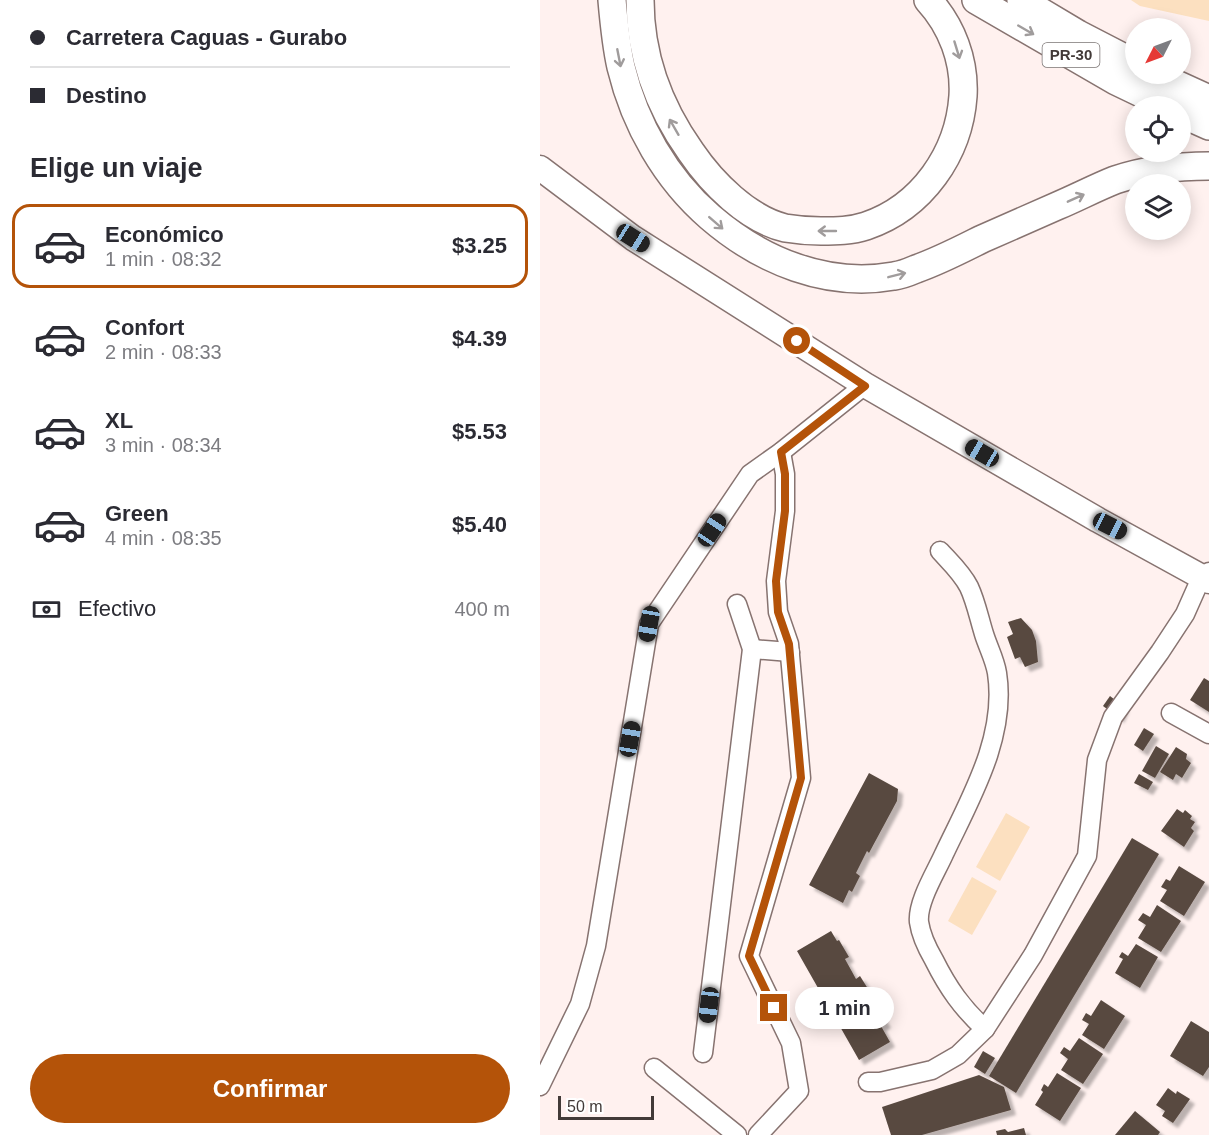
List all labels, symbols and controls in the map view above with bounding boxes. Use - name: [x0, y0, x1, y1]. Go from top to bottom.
- north arrow: [1125, 18, 1191, 84]
- map controls: [1125, 18, 1191, 240]
- one-way arrow: [1017, 24, 1034, 36]
- text: Carretera Caguas - Gurabo: [66, 25, 347, 50]
- one-way arrow: [952, 40, 963, 59]
- road number: PR-30: [1042, 43, 1100, 67]
- one-way arrow: [614, 48, 625, 67]
- text: Destino: [66, 83, 147, 108]
- button: locate: [1125, 96, 1191, 162]
- one-way arrow: [668, 119, 680, 136]
- text: Elige un viaje: [30, 153, 203, 183]
- button: layers: [1125, 174, 1191, 240]
- one-way arrow: [1067, 191, 1085, 202]
- one-way arrow: [708, 216, 723, 230]
- icon: car: [33, 219, 87, 273]
- car: [613, 221, 653, 255]
- text: Económico: [105, 222, 224, 247]
- one-way arrow: [818, 225, 838, 237]
- text: $3.25: [452, 233, 507, 258]
- text: 1 min · 08:32: [105, 248, 222, 270]
- one-way arrow: [887, 268, 906, 280]
- icon: car: [33, 312, 87, 366]
- text: Confort: [105, 315, 184, 340]
- text: $4.39: [452, 326, 507, 351]
- route start: [783, 327, 810, 354]
- text: 2 min · 08:33: [105, 341, 222, 363]
- icon: car: [33, 405, 87, 459]
- text: XL: [105, 408, 133, 433]
- text: $5.53: [452, 419, 507, 444]
- text: 3 min · 08:34: [105, 434, 222, 456]
- car: [962, 436, 1002, 470]
- icon: car: [33, 498, 87, 552]
- text: Green: [105, 501, 169, 526]
- car: [694, 510, 730, 550]
- car: [1090, 510, 1130, 542]
- text: $5.40: [452, 512, 507, 537]
- text: 4 min · 08:35: [105, 527, 222, 549]
- icon: cash: [30, 593, 63, 626]
- text: Efectivo: [78, 596, 156, 621]
- text: 400 m: [454, 598, 510, 620]
- car: [637, 605, 661, 643]
- car: [618, 720, 642, 758]
- car: [698, 986, 720, 1024]
- callout: 1 min: [795, 987, 894, 1029]
- route end: [760, 994, 787, 1021]
- text: 1 min: [818, 997, 871, 1019]
- button: Confirmar: [30, 1054, 510, 1123]
- scale bar: [558, 1093, 654, 1120]
- text: 50 m: [567, 1098, 603, 1115]

